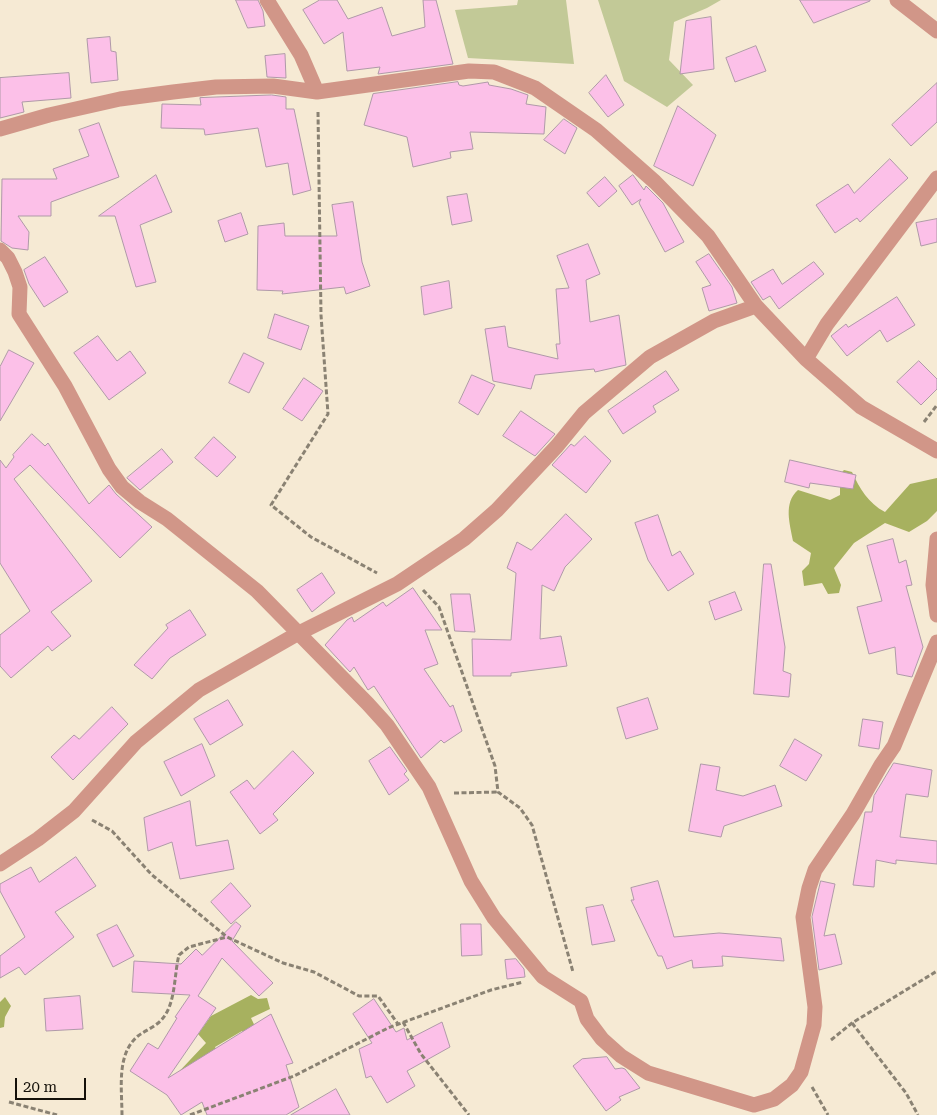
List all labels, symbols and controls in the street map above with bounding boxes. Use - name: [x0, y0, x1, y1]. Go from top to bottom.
- scale bar: [18, 1068, 89, 1100]
- text: 20 m: [23, 1078, 57, 1096]

